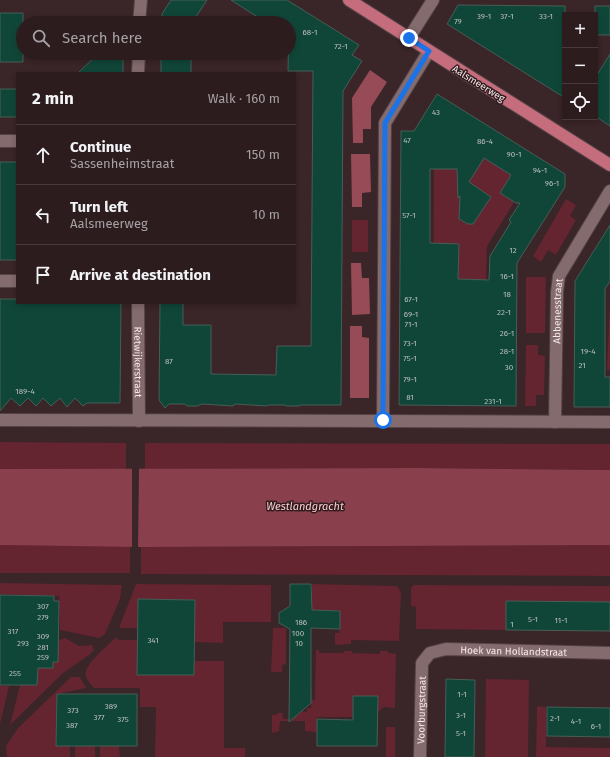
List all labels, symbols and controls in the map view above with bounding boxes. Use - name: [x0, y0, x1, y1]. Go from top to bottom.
- house number: 39-1: [477, 12, 491, 21]
- house number: 37-1: [500, 12, 514, 21]
- house number: 33-1: [539, 12, 553, 21]
- map controls: [562, 12, 598, 120]
- button: +: [562, 12, 598, 48]
- search box: [16, 16, 296, 60]
- house number: 79: [454, 17, 462, 26]
- icon: search: [30, 27, 52, 49]
- house number: 68-1: [303, 28, 317, 37]
- text: Search here: [62, 29, 142, 47]
- route end: [400, 29, 418, 47]
- house number: 72-1: [334, 42, 348, 51]
- button: −: [562, 48, 598, 84]
- street label: Aalsmeerweg: [450, 63, 508, 105]
- button: locate: [562, 84, 598, 120]
- text: 2 min: [32, 88, 74, 109]
- text: Walk · 160 m: [208, 91, 280, 106]
- house number: 43: [432, 108, 440, 117]
- house number: 47: [403, 136, 411, 145]
- house number: 86-4: [477, 137, 494, 146]
- text: Continue: [70, 138, 131, 156]
- icon: ahead: [32, 144, 54, 166]
- text: 150 m: [246, 147, 280, 162]
- house number: 90-1: [507, 150, 521, 159]
- text: Sassenheimstraat: [70, 156, 174, 171]
- house number: 94-1: [533, 166, 547, 175]
- house number: 96-1: [545, 179, 559, 188]
- text: Turn left: [70, 198, 128, 216]
- icon: left: [32, 204, 54, 226]
- text: 10 m: [253, 207, 280, 222]
- house number: 57-1: [402, 211, 416, 220]
- text: Aalsmeerweg: [70, 216, 148, 231]
- house number: 12: [509, 246, 517, 255]
- icon: arrive: [32, 264, 54, 286]
- text: Arrive at destination: [70, 266, 211, 284]
- house number: 16-1: [500, 272, 514, 281]
- street label: Abbenesstraat: [551, 277, 566, 344]
- house number: 18: [503, 290, 512, 299]
- house number: 67-1: [404, 295, 418, 304]
- house number: 22-1: [497, 308, 511, 317]
- house number: 69-1: [404, 310, 418, 319]
- house number: 71-1: [405, 320, 418, 329]
- street label: Rietwijkerstraat: [131, 326, 144, 398]
- house number: 26-1: [500, 329, 514, 338]
- house number: 73-1: [403, 339, 417, 348]
- house number: 28-1: [500, 347, 514, 356]
- house number: 19-4: [580, 347, 596, 356]
- house number: 75-1: [403, 354, 417, 363]
- house number: 87: [165, 357, 173, 366]
- house number: 21: [578, 361, 586, 370]
- house number: 30: [505, 363, 514, 372]
- house number: 79-1: [403, 375, 417, 384]
- house number: 189-4: [15, 387, 35, 396]
- house number: 81: [406, 393, 414, 402]
- house number: 231-1: [484, 397, 502, 406]
- route start: [374, 411, 392, 429]
- water label: Westlandgracht: [266, 500, 344, 513]
- house number: 307: [37, 602, 49, 611]
- house number: 279: [37, 613, 49, 622]
- house number: 5-1: [528, 615, 538, 624]
- house number: 11-1: [555, 616, 567, 625]
- house number: 186: [295, 618, 307, 627]
- house number: 1: [510, 620, 514, 629]
- house number: 317: [8, 627, 19, 636]
- house number: 100: [292, 629, 305, 638]
- house number: 309: [37, 632, 49, 641]
- house number: 341: [147, 636, 159, 645]
- house number: 293: [17, 639, 29, 648]
- house number: 10: [295, 639, 303, 648]
- house number: 281: [37, 643, 49, 652]
- street label: Hoek van Hollandstraat: [460, 644, 568, 659]
- house number: 259: [37, 653, 49, 662]
- house number: 255: [9, 669, 21, 678]
- street label: Voorburgstraat: [415, 676, 429, 744]
- house number: 1-1: [457, 690, 467, 699]
- house number: 389: [105, 702, 117, 711]
- house number: 373: [67, 706, 79, 715]
- house number: 3-1: [456, 711, 466, 720]
- house number: 377: [93, 713, 105, 722]
- house number: 2-1: [550, 714, 560, 723]
- house number: 375: [117, 715, 129, 724]
- house number: 4-1: [571, 717, 581, 726]
- house number: 387: [66, 721, 78, 730]
- house number: 6-1: [591, 722, 601, 731]
- house number: 5-1: [456, 729, 466, 738]

